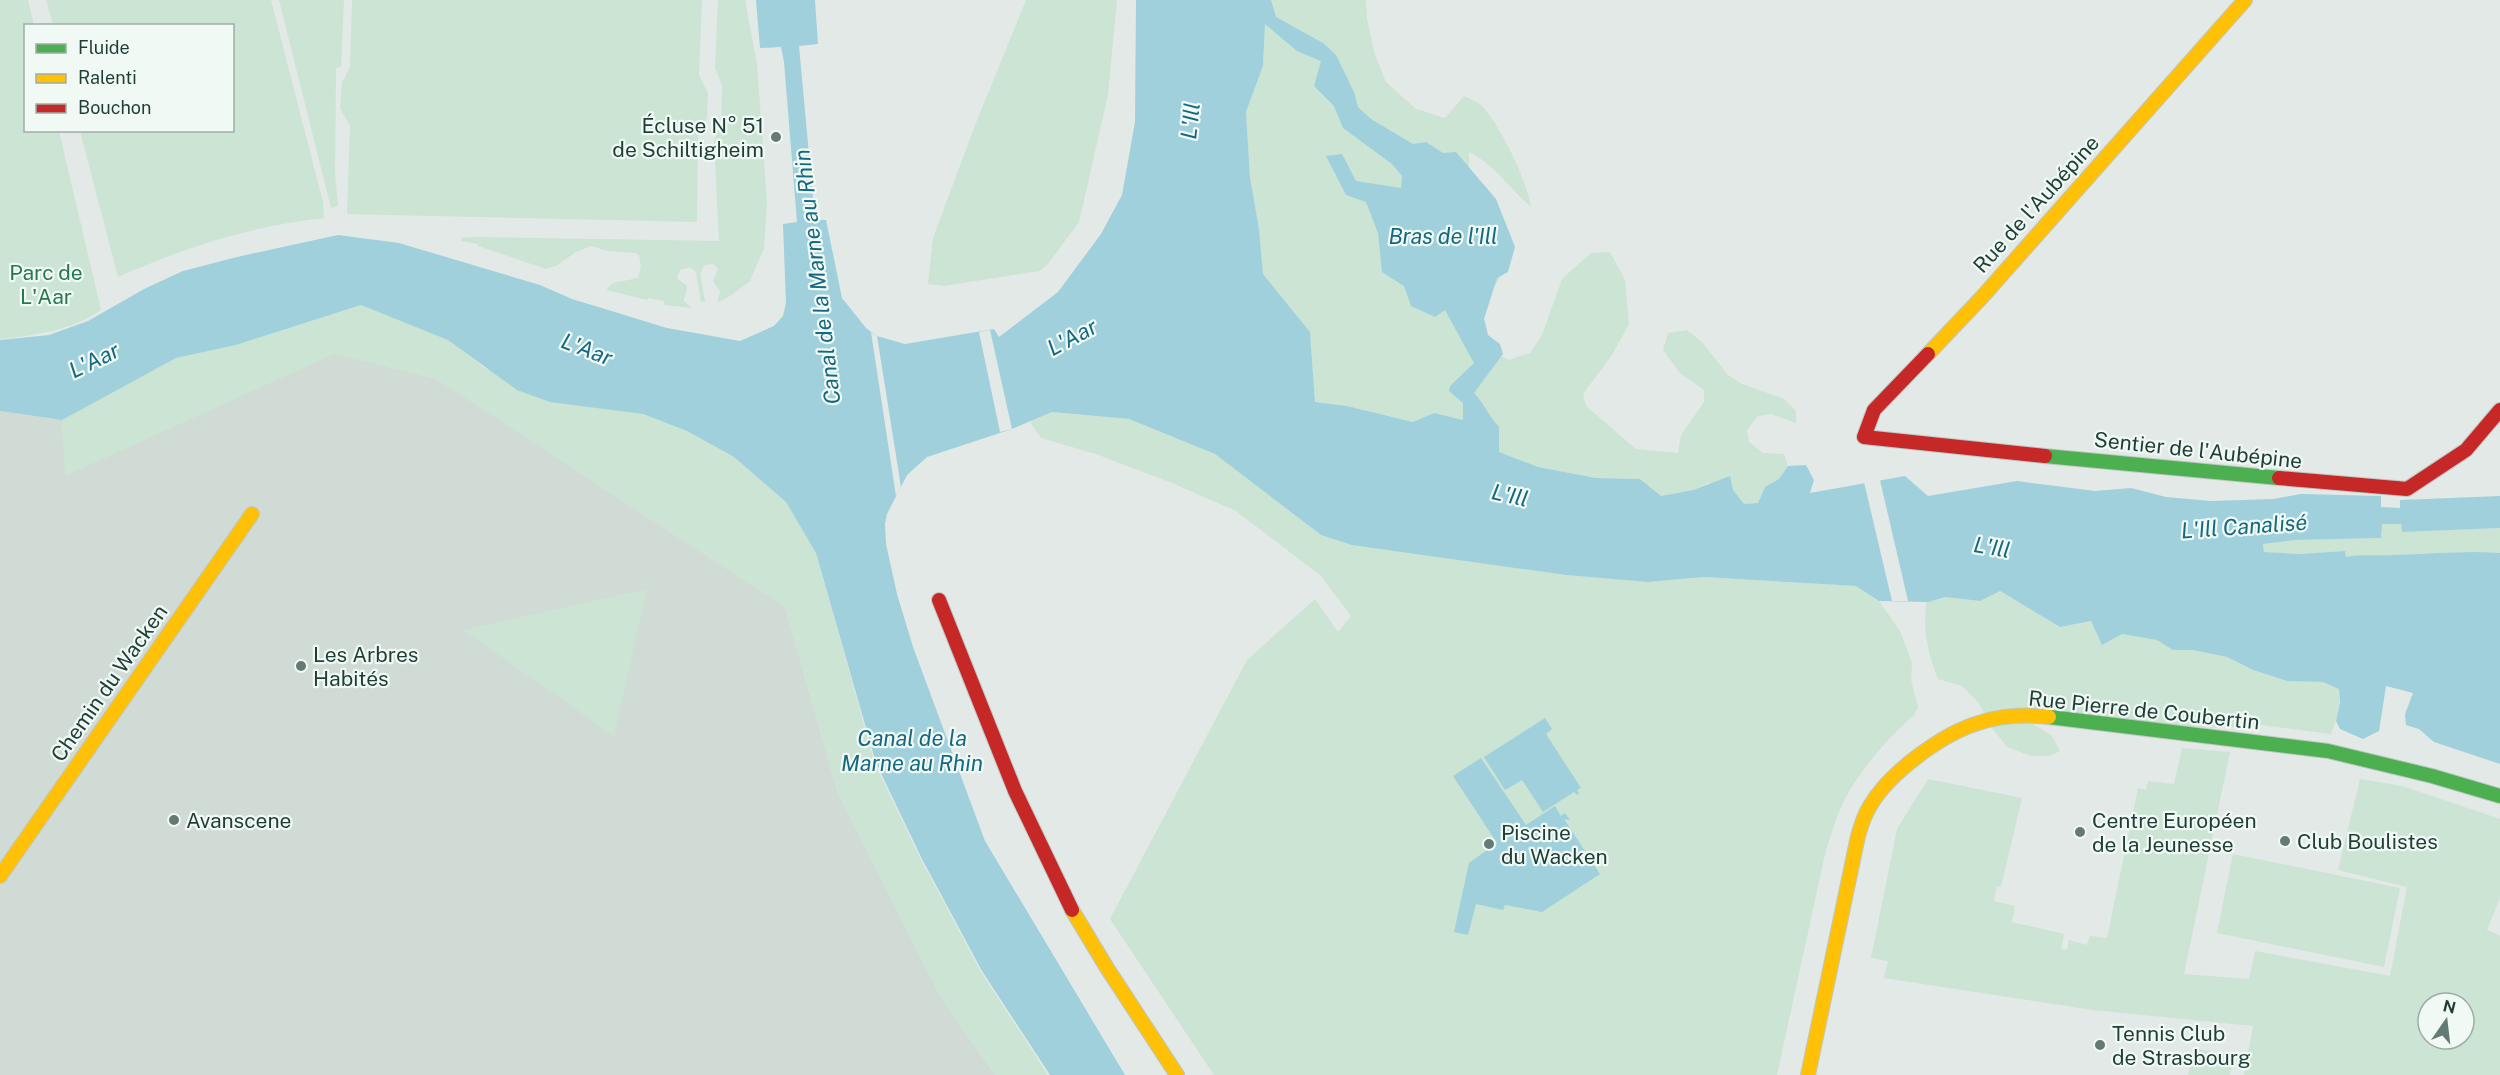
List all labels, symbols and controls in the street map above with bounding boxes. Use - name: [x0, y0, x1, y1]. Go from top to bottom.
- legend: [24, 24, 234, 132]
- text: Fluide: [78, 37, 130, 58]
- text: Ralenti: [78, 67, 137, 88]
- text: Bouchon: [78, 97, 151, 118]
- water label: L'Ill: [1175, 101, 1205, 141]
- place label: Écluse N° 51 de Schiltigheim: [612, 113, 764, 162]
- marker: Écluse N° 51 de Schiltigheim: [769, 130, 783, 144]
- street label: Rue de l'Aubépine: [1968, 130, 2104, 278]
- water label: Canal de la Marne au Rhin: [788, 148, 846, 406]
- water label: Bras de l'Ill: [1388, 223, 1498, 249]
- park label: Parc de L'Aar: [9, 260, 83, 309]
- water label: L'Aar: [1043, 313, 1102, 361]
- water label: L'Aar: [558, 327, 617, 371]
- water label: L'Aar: [65, 336, 124, 383]
- street label: Sentier de l'Aubépine: [2093, 427, 2303, 473]
- water label: L'Ill: [1489, 478, 1531, 512]
- water label: L'Ill Canalisé: [2180, 509, 2308, 543]
- water label: L'Ill: [1972, 531, 2012, 563]
- street label: Chemin du Wacken: [46, 600, 172, 766]
- place label: Les Arbres Habités: [313, 642, 418, 691]
- marker: Les Arbres Habités: [294, 659, 308, 673]
- street label: Rue Pierre de Coubertin: [2027, 685, 2261, 735]
- water label: Canal de la Marne au Rhin: [841, 725, 983, 776]
- place label: Avanscene: [186, 808, 292, 833]
- place label: Centre Européen de la Jeunesse: [2092, 808, 2257, 857]
- marker: Avanscene: [167, 813, 181, 827]
- place label: Piscine du Wacken: [1501, 820, 1608, 869]
- marker: Centre Européen de la Jeunesse: [2073, 825, 2087, 839]
- place label: Club Boulistes: [2297, 829, 2438, 854]
- marker: Club Boulistes: [2278, 834, 2292, 848]
- marker: Piscine du Wacken: [1482, 837, 1496, 851]
- north arrow: [2416, 991, 2476, 1051]
- text: N: [2441, 996, 2458, 1018]
- place label: Tennis Club de Strasbourg: [2112, 1021, 2251, 1070]
- marker: Tennis Club de Strasbourg: [2093, 1038, 2107, 1052]

